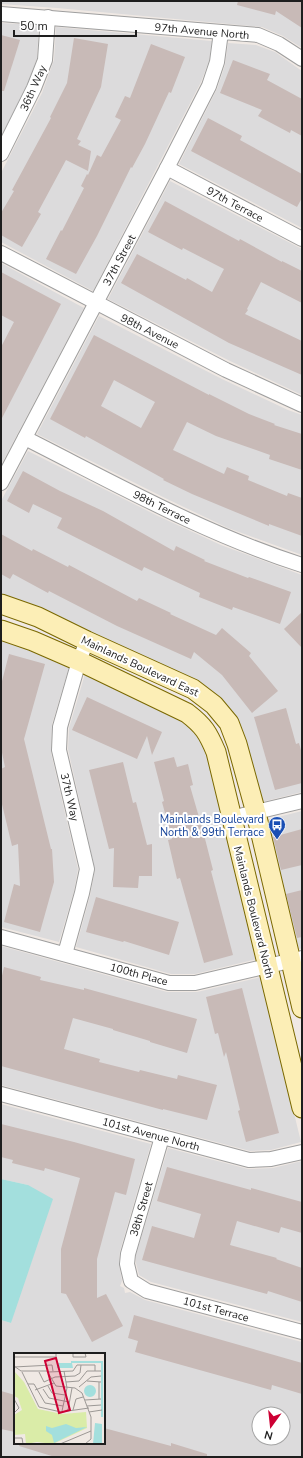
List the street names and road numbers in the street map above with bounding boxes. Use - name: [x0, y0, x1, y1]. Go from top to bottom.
- street label: 97th Avenue North: [154, 20, 250, 43]
- street label: 36th Way: [17, 62, 50, 114]
- street label: 97th Terrace: [204, 183, 266, 226]
- street label: 37th Street: [100, 232, 139, 289]
- street label: 98th Avenue: [118, 310, 182, 353]
- street label: 98th Terrace: [131, 487, 193, 528]
- street label: Mainlands Boulevard East: [78, 633, 201, 700]
- street label: 37th Way: [57, 772, 82, 823]
- street label: Mainlands Boulevard North: [230, 844, 277, 980]
- street label: 100th Place: [108, 960, 170, 989]
- street label: 101st Avenue North: [100, 1114, 201, 1155]
- street label: 38th Street: [127, 1180, 156, 1238]
- street label: 101st Terrace: [181, 1293, 251, 1326]

